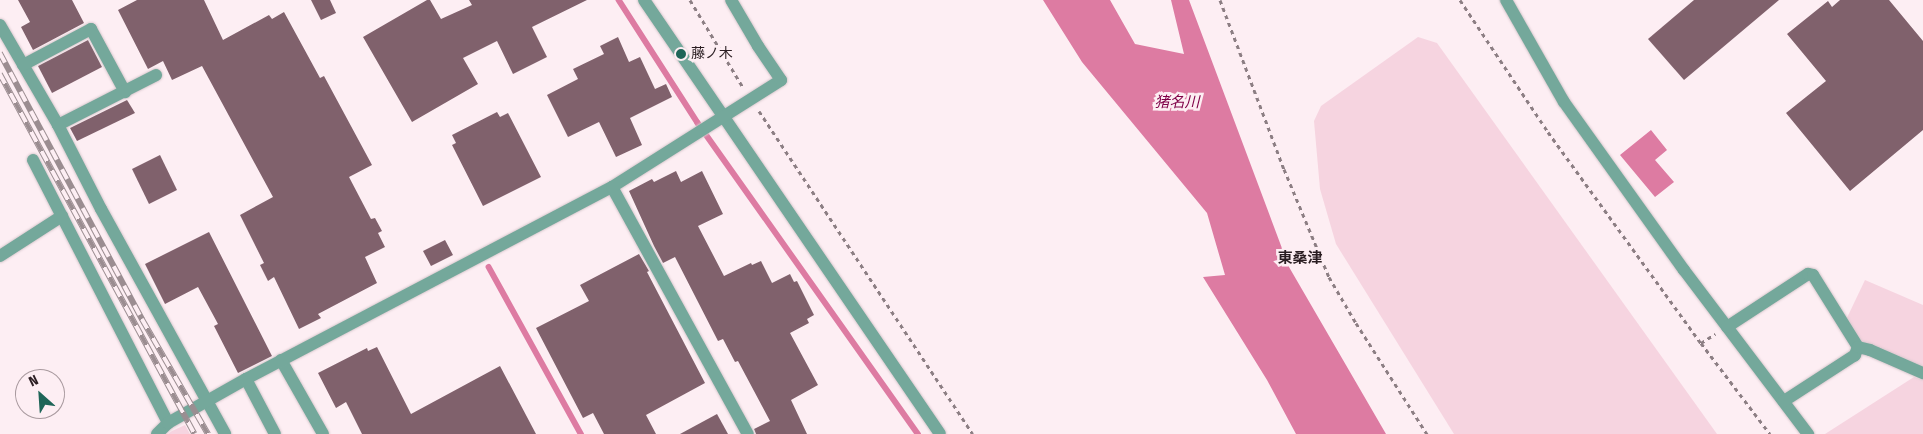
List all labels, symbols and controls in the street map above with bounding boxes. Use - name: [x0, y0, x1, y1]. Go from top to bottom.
- place label: 藤ノ木: [691, 46, 733, 62]
- marker: 藤ノ木: [675, 48, 687, 60]
- water label: 猪名川: [1155, 94, 1199, 112]
- district label: 東桑津: [1278, 250, 1322, 268]
- north arrow: [15, 369, 65, 419]
- text: N: [26, 371, 41, 390]

